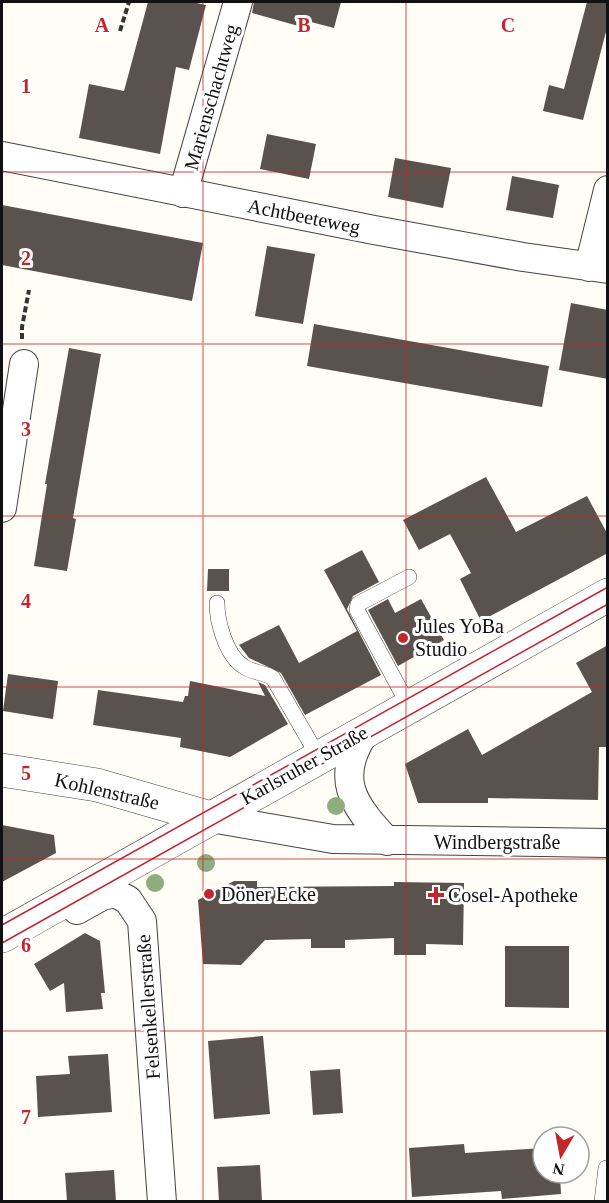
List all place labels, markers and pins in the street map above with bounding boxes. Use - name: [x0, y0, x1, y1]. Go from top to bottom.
- place label: Jules YoBa Studio: [415, 615, 504, 660]
- marker: Jules YoBa Studio: [396, 631, 410, 645]
- place label: Döner Ecke: [221, 883, 316, 905]
- place label: Cosel-Apotheke: [448, 884, 578, 907]
- marker: Döner Ecke: [202, 887, 216, 901]
- marker: Cosel-Apotheke: [429, 888, 443, 902]

